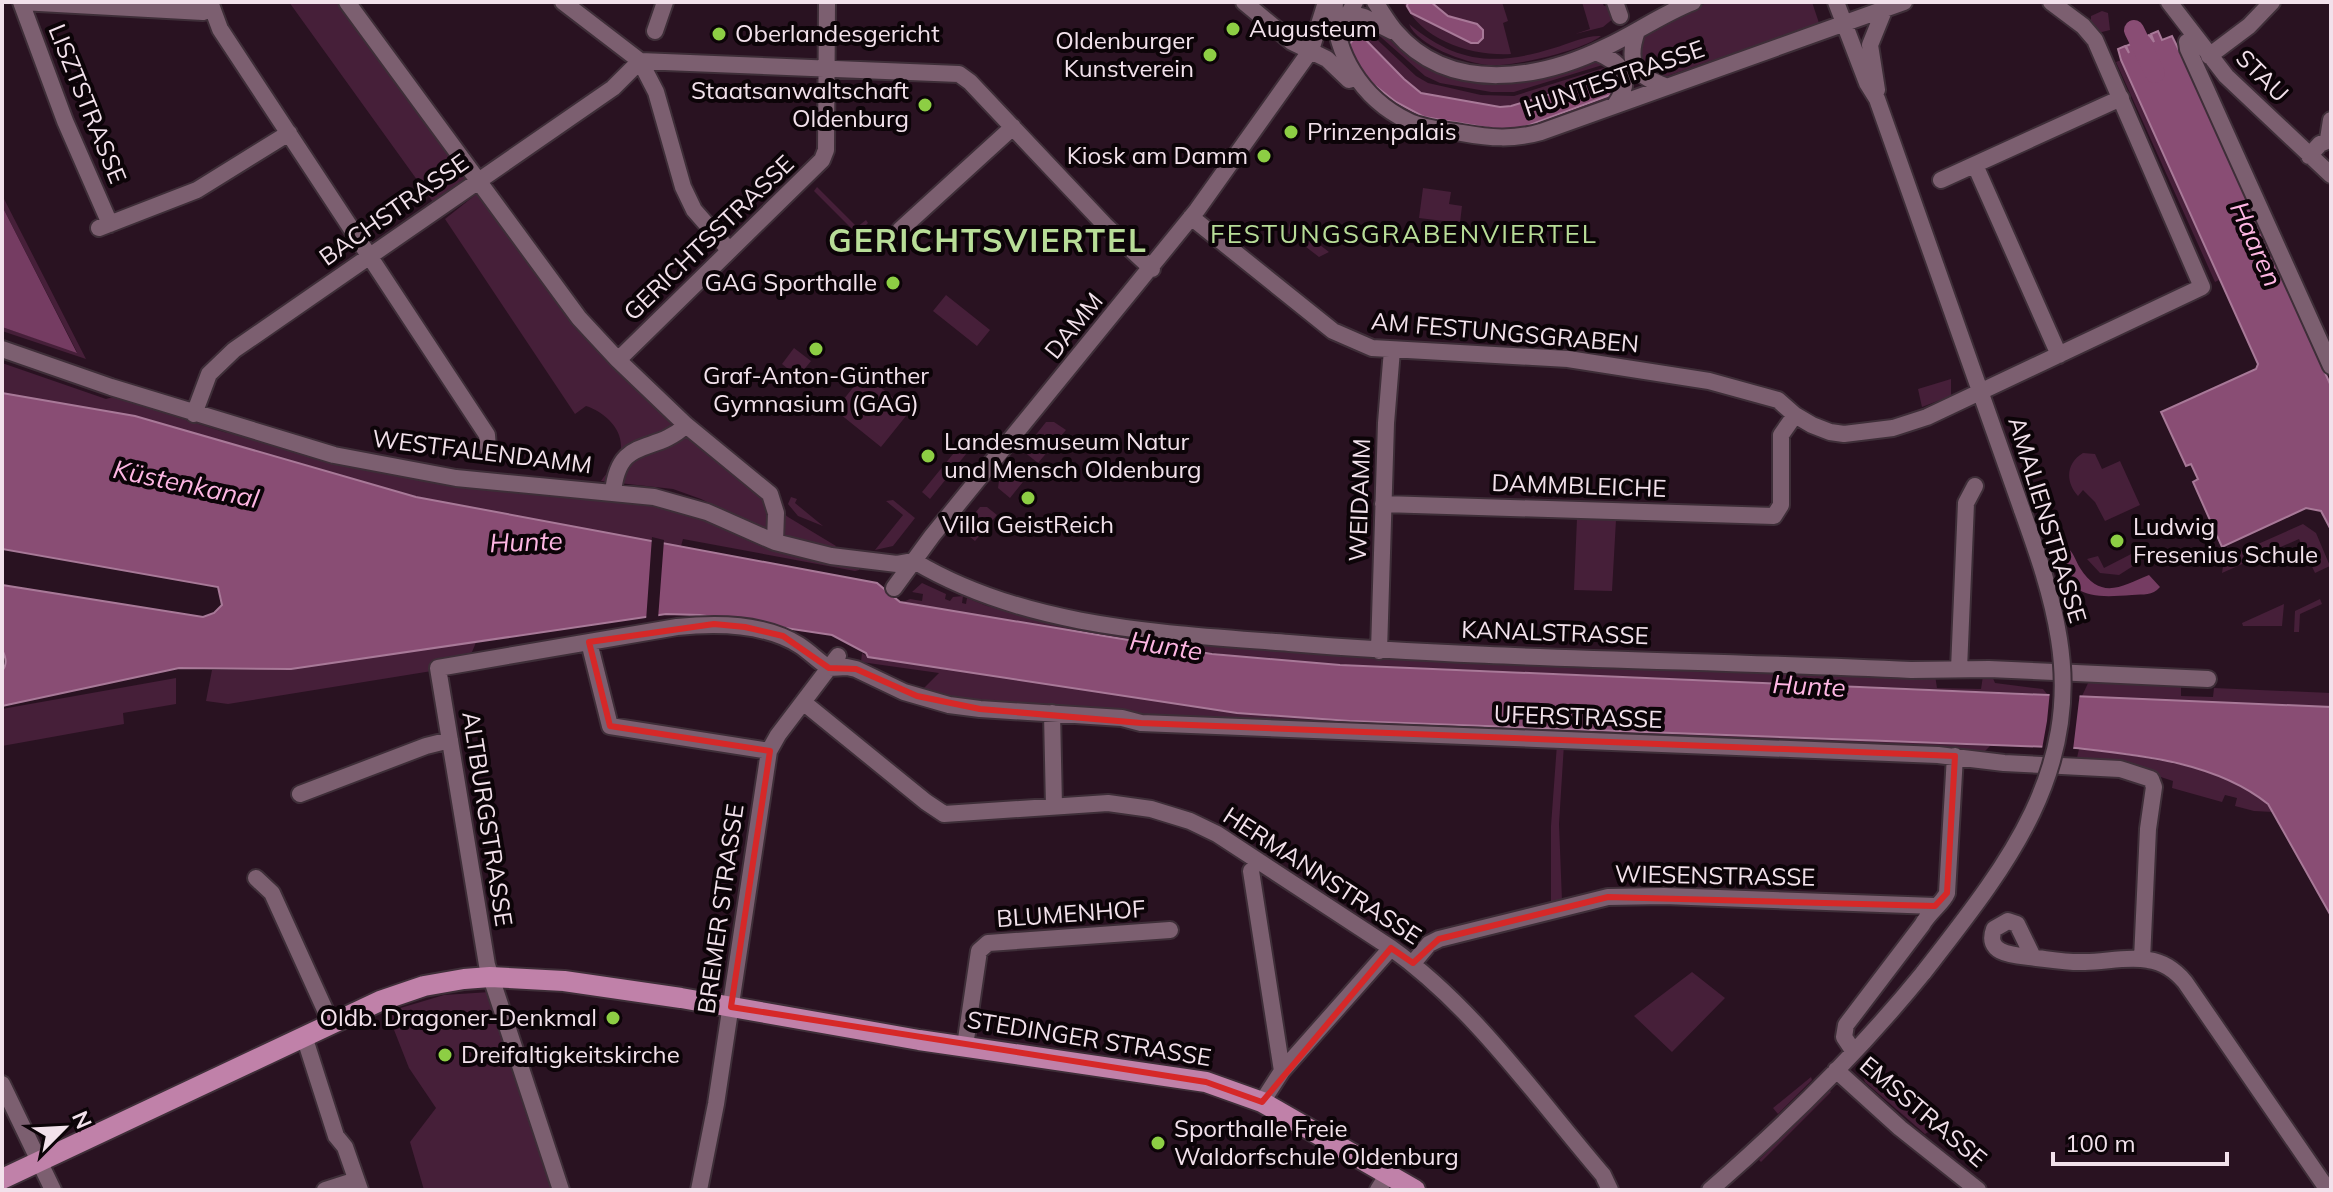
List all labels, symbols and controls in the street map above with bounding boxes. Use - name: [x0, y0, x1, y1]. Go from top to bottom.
- place label: Augusteum: [1249, 13, 1377, 43]
- place label: Oberlandesgericht: [735, 18, 940, 48]
- street label: LISZTSTRASSE: [42, 20, 134, 188]
- marker: Augusteum: [1224, 20, 1242, 38]
- marker: Oberlandesgericht: [710, 25, 728, 43]
- place label: Oldenburger Kunstverein: [1055, 25, 1194, 83]
- street label: HUNTESTRASSE: [1519, 33, 1708, 123]
- street label: STAU: [2230, 43, 2295, 108]
- marker: Oldenburger Kunstverein: [1201, 46, 1219, 64]
- place label: Staatsanwaltschaft Oldenburg: [691, 75, 909, 133]
- marker: Staatsanwaltschaft Oldenburg: [916, 96, 934, 114]
- place label: Prinzenpalais: [1307, 116, 1457, 146]
- marker: Prinzenpalais: [1282, 123, 1300, 141]
- place label: Kiosk am Damm: [1067, 140, 1248, 170]
- street label: BACHSTRASSE: [313, 147, 474, 272]
- marker: Kiosk am Damm: [1255, 147, 1273, 165]
- street label: GERICHTSSTRASSE: [617, 148, 800, 326]
- water label: Haaren: [2223, 196, 2290, 292]
- district label: FESTUNGSGRABENVIERTEL: [1210, 217, 1598, 250]
- district label: GERICHTSVIERTEL: [828, 220, 1148, 260]
- place label: GAG Sporthalle: [705, 267, 877, 297]
- marker: GAG Sporthalle: [884, 274, 902, 292]
- street label: DAMM: [1038, 286, 1109, 365]
- street label: AM FESTUNGSGRABEN: [1370, 305, 1640, 359]
- marker: Graf-Anton-Günther Gymnasium (GAG): [807, 340, 825, 358]
- place label: Graf-Anton-Günther Gymnasium (GAG): [703, 360, 929, 418]
- street label: AMALIENSTRASSE: [2002, 413, 2094, 626]
- street label: WESTFALENDAMM: [371, 423, 594, 479]
- place label: Landesmuseum Natur und Mensch Oldenburg: [944, 426, 1201, 484]
- street label: WEIDAMM: [1342, 438, 1376, 562]
- marker: Landesmuseum Natur und Mensch Oldenburg: [919, 447, 937, 465]
- water label: Küstenkanal: [110, 452, 263, 515]
- street label: DAMMBLEICHE: [1491, 467, 1667, 503]
- marker: Villa GeistReich: [1019, 489, 1037, 507]
- place label: Villa GeistReich: [942, 509, 1114, 539]
- place label: Ludwig Fresenius Schule: [2133, 511, 2318, 569]
- water label: Hunte: [489, 524, 563, 559]
- marker: Ludwig Fresenius Schule: [2108, 532, 2126, 550]
- street label: KANALSTRASSE: [1461, 614, 1649, 650]
- water label: Hunte: [1127, 623, 1205, 668]
- water label: Hunte: [1772, 667, 1846, 704]
- street label: UFERSTRASSE: [1493, 698, 1663, 734]
- street label: ALTBURGSTRASSE: [456, 709, 520, 928]
- street label: HERMANNSTRASSE: [1218, 800, 1427, 950]
- street label: BREMER STRASSE: [690, 802, 750, 1016]
- street label: WIESENSTRASSE: [1614, 858, 1816, 892]
- street label: BLUMENHOF: [995, 893, 1146, 933]
- place label: Oldb. Dragoner-Denkmal: [319, 1002, 597, 1032]
- street label: STEDINGER STRASSE: [965, 1004, 1213, 1072]
- marker: Oldb. Dragoner-Denkmal: [604, 1009, 622, 1027]
- place label: Dreifaltigkeitskirche: [461, 1039, 680, 1069]
- marker: Dreifaltigkeitskirche: [436, 1046, 454, 1064]
- street label: EMSSTRASSE: [1854, 1049, 1993, 1173]
- north arrow: [24, 1088, 104, 1168]
- text: N: [66, 1107, 98, 1133]
- place label: Sporthalle Freie Waldorfschule Oldenburg: [1174, 1113, 1459, 1171]
- scale bar: [2053, 1116, 2227, 1166]
- text: 100 m: [2065, 1128, 2136, 1158]
- marker: Sporthalle Freie Waldorfschule Oldenburg: [1149, 1134, 1167, 1152]

